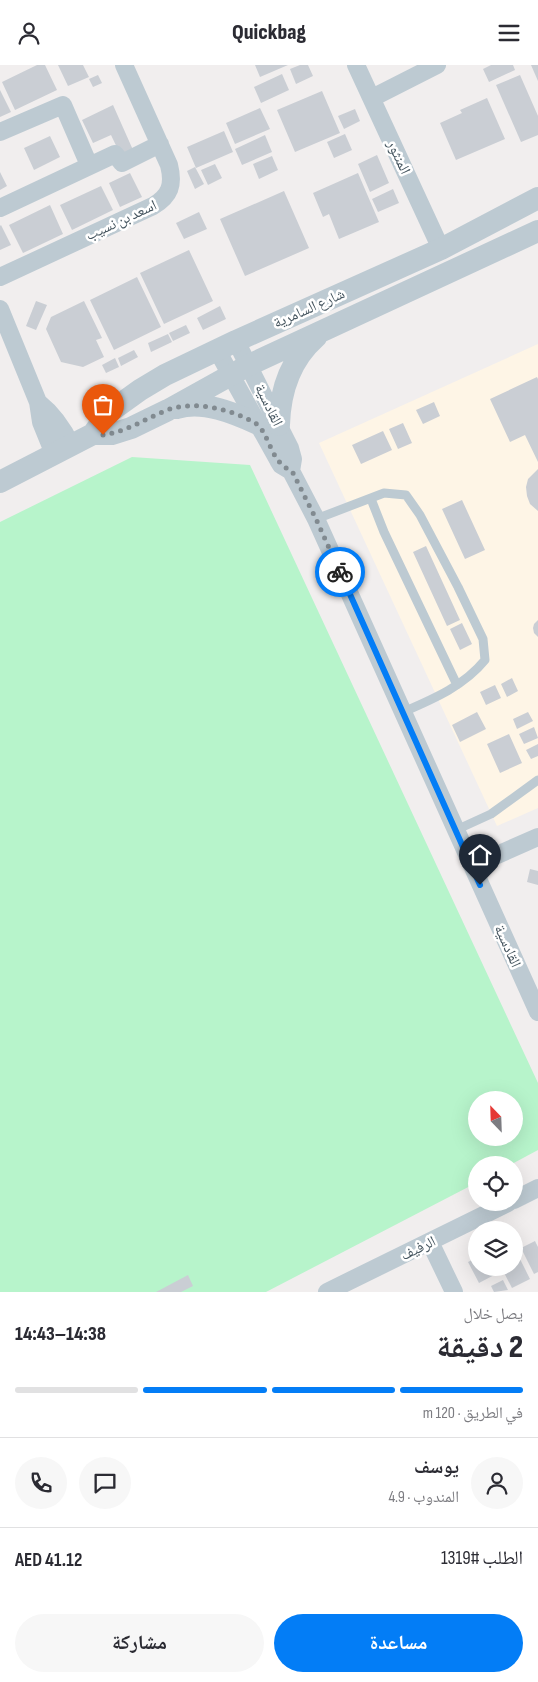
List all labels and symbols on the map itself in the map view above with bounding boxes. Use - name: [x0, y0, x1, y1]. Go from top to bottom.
- street label: المنثور: [382, 136, 415, 177]
- street label: اسعد بن نسيب: [83, 196, 160, 245]
- street label: شارع السامرية: [271, 284, 348, 333]
- street label: القادسية: [250, 381, 287, 429]
- pin: [82, 384, 124, 435]
- courier: [315, 547, 365, 597]
- pin: [459, 834, 501, 885]
- street label: القادسية: [490, 922, 525, 970]
- north arrow: [468, 1091, 522, 1146]
- street label: الرفيف: [398, 1232, 439, 1265]

